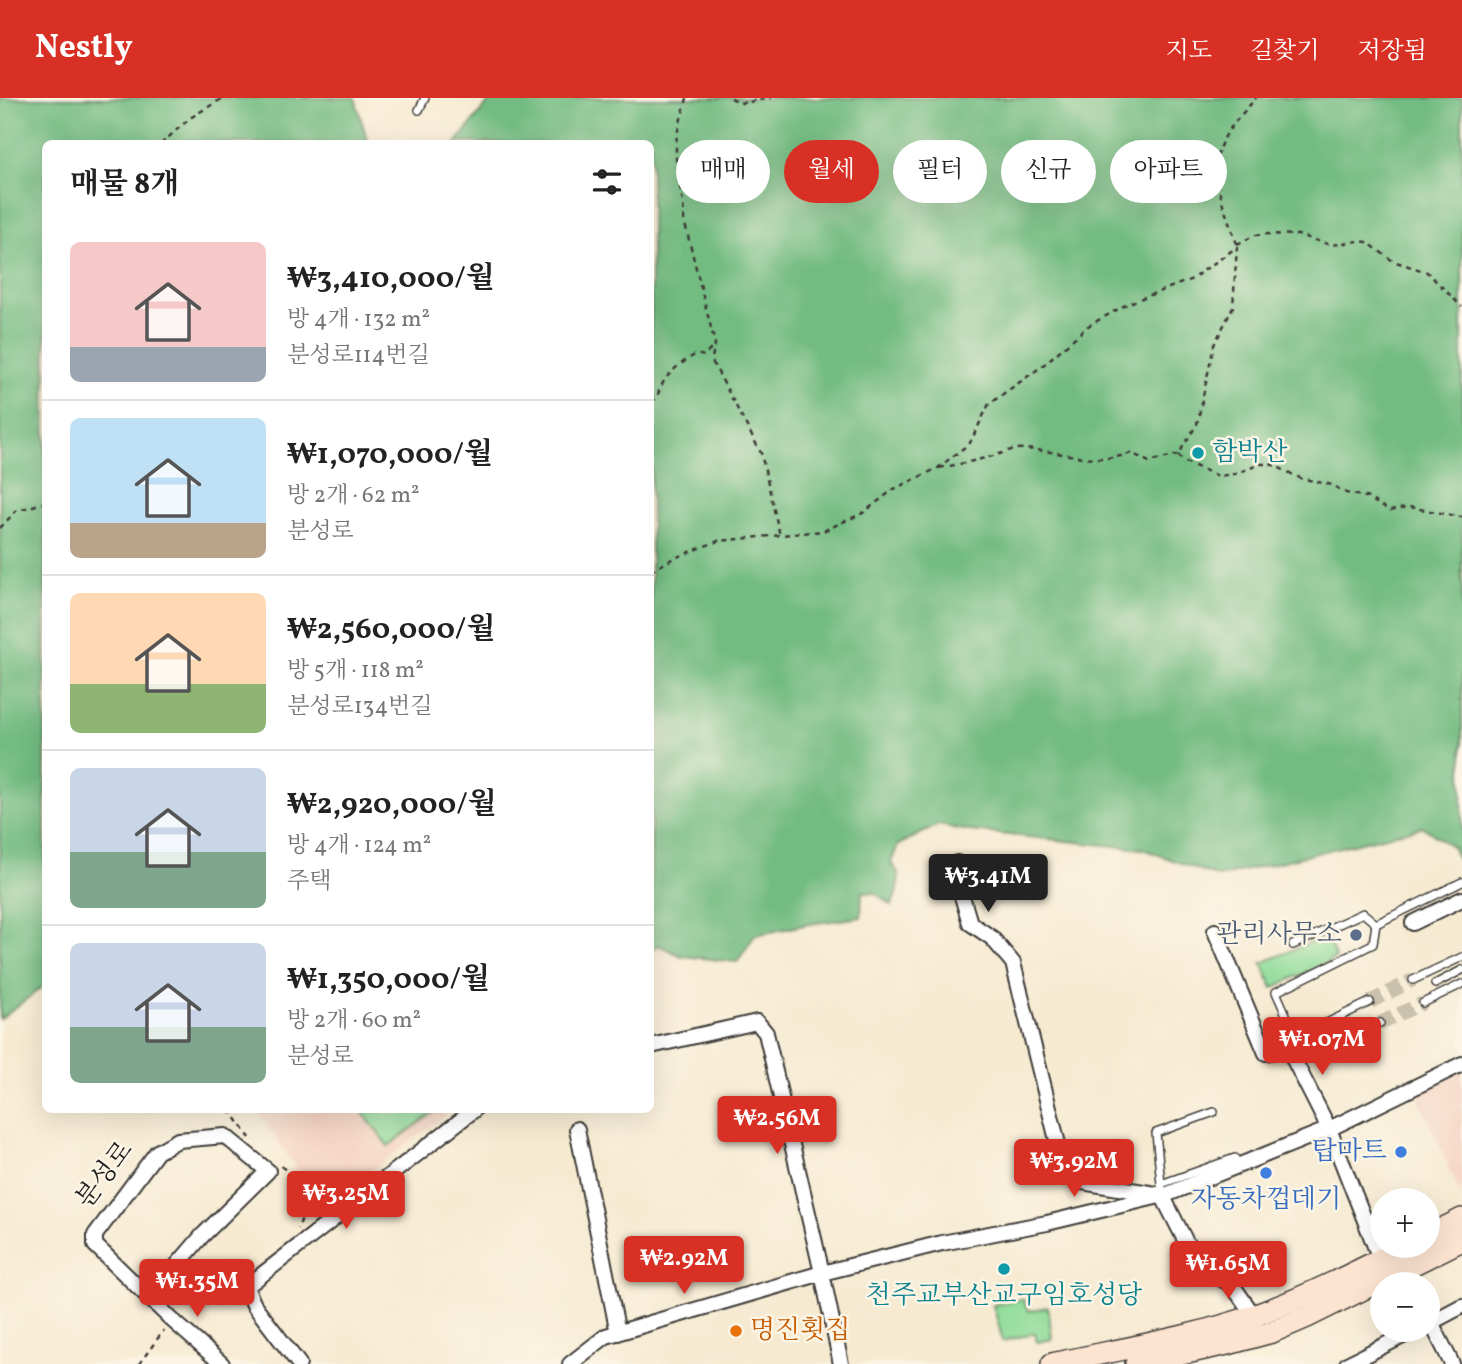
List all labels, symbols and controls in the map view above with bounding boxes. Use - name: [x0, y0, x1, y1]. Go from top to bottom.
- text: Nestly: [35, 26, 133, 72]
- text: 지도: [1166, 35, 1212, 69]
- text: 길찾기: [1250, 35, 1319, 69]
- text: 저장됨: [1357, 35, 1427, 69]
- chip: 매매: [676, 140, 770, 203]
- chip: 월세: [784, 140, 879, 203]
- chip: 필터: [893, 140, 987, 203]
- chip: 신규: [1001, 140, 1096, 203]
- chip: 아파트: [1110, 140, 1227, 203]
- icon: filters: [588, 163, 626, 201]
- text: 매물 8개: [70, 164, 179, 206]
- text: ₩3,410,000/월: [287, 258, 495, 300]
- icon: home: [126, 270, 210, 354]
- text: 방 4개 · 132 m²: [287, 304, 430, 336]
- text: 분성로114번길: [287, 340, 430, 372]
- text: ₩1,070,000/월: [287, 434, 493, 476]
- place label: 함박산: [1212, 435, 1288, 471]
- marker: 함박산: [1190, 445, 1206, 461]
- icon: home: [126, 446, 210, 530]
- text: 방 2개 · 62 m²: [287, 480, 420, 512]
- text: 분성로: [287, 516, 354, 548]
- text: ₩2,560,000/월: [287, 609, 495, 651]
- icon: home: [126, 621, 210, 705]
- text: 방 5개 · 118 m²: [287, 655, 424, 687]
- text: 분성로134번길: [287, 691, 433, 723]
- text: ₩2,920,000/월: [287, 784, 497, 826]
- icon: home: [126, 796, 210, 880]
- text: 방 4개 · 124 m²: [287, 830, 431, 862]
- pin: ₩3.41M: [931, 854, 1045, 914]
- text: ₩3.41M: [945, 861, 1031, 893]
- text: 주택: [287, 866, 331, 898]
- place label: 관리사무소: [1216, 917, 1342, 953]
- marker: 관리사무소: [1348, 927, 1364, 943]
- text: ₩1,350,000/월: [287, 959, 490, 1001]
- icon: home: [126, 971, 210, 1055]
- text: 방 2개 · 60 m²: [287, 1005, 421, 1037]
- pin: ₩1.07M: [1265, 1018, 1379, 1077]
- text: ₩1.07M: [1279, 1024, 1365, 1056]
- text: 분성로: [287, 1041, 354, 1073]
- pin: ₩2.56M: [720, 1096, 834, 1156]
- text: ₩2.56M: [733, 1103, 821, 1135]
- street label: 분성로: [68, 1134, 142, 1216]
- place label: 탑마트: [1312, 1134, 1387, 1170]
- pin: ₩3.92M: [1017, 1140, 1131, 1199]
- marker: 탑마트: [1393, 1144, 1409, 1160]
- text: ₩3.92M: [1030, 1146, 1118, 1178]
- marker: 자동차껍데기: [1258, 1165, 1274, 1181]
- pin: ₩3.25M: [289, 1172, 403, 1231]
- text: ₩3.25M: [303, 1178, 389, 1210]
- place label: 자동차껍데기: [1191, 1182, 1341, 1218]
- map controls: [1370, 1188, 1440, 1342]
- button: +: [1370, 1188, 1440, 1258]
- pin: ₩2.92M: [627, 1236, 741, 1296]
- pin: ₩1.65M: [1171, 1242, 1285, 1301]
- text: ₩2.92M: [640, 1243, 728, 1275]
- text: ₩1.65M: [1186, 1248, 1270, 1280]
- pin: ₩1.35M: [140, 1260, 254, 1319]
- marker: 천주교부산교구임호성당: [996, 1261, 1012, 1277]
- text: ₩1.35M: [155, 1266, 239, 1298]
- button: −: [1370, 1272, 1440, 1342]
- place label: 천주교부산교구임호성당: [866, 1278, 1142, 1314]
- place label: 명진횟집: [750, 1313, 850, 1349]
- marker: 명진횟집: [728, 1323, 744, 1339]

